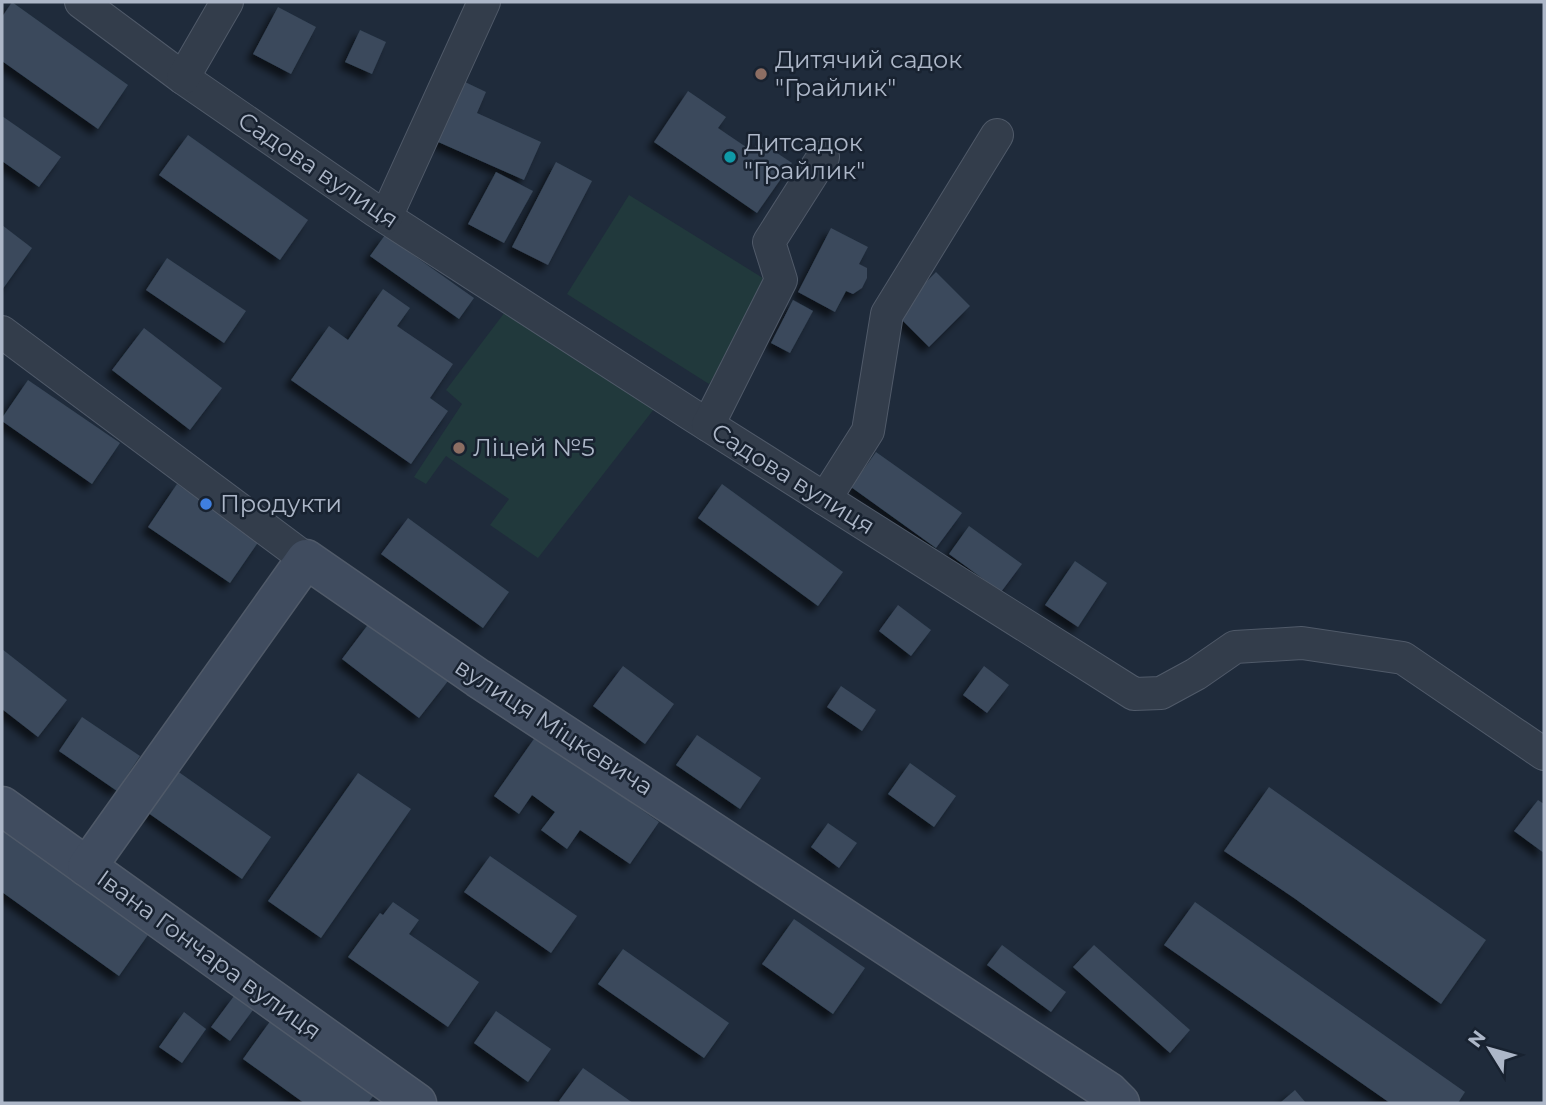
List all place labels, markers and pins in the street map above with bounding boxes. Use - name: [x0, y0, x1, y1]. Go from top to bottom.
- place label: Дитячий садок "Грайлик": [775, 45, 962, 102]
- marker: Дитячий садок "Грайлик": [753, 66, 769, 82]
- place label: Дитсадок "Грайлик": [744, 128, 865, 185]
- marker: Дитсадок "Грайлик": [722, 149, 738, 165]
- place label: Ліцей №5: [473, 433, 595, 462]
- marker: Ліцей №5: [451, 440, 467, 456]
- place label: Продукти: [220, 489, 342, 518]
- marker: Продукти: [198, 496, 214, 512]

